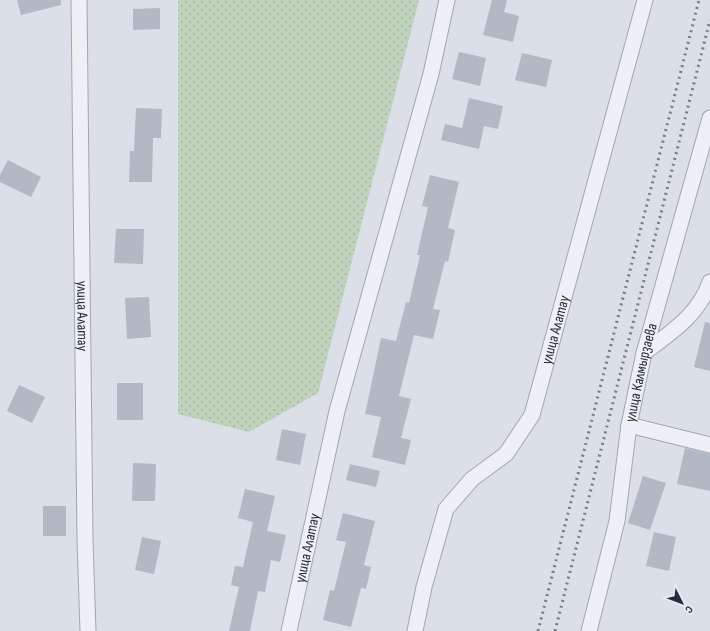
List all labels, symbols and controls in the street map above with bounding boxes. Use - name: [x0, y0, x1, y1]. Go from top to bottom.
- street label: улица Алатау: [73, 281, 92, 352]
- street label: улица Алатау: [537, 293, 574, 366]
- street label: улица Калмырзаева: [620, 321, 661, 424]
- street label: улица Алатау: [290, 511, 324, 585]
- north arrow: [662, 583, 702, 623]
- text: С: [682, 603, 696, 616]

